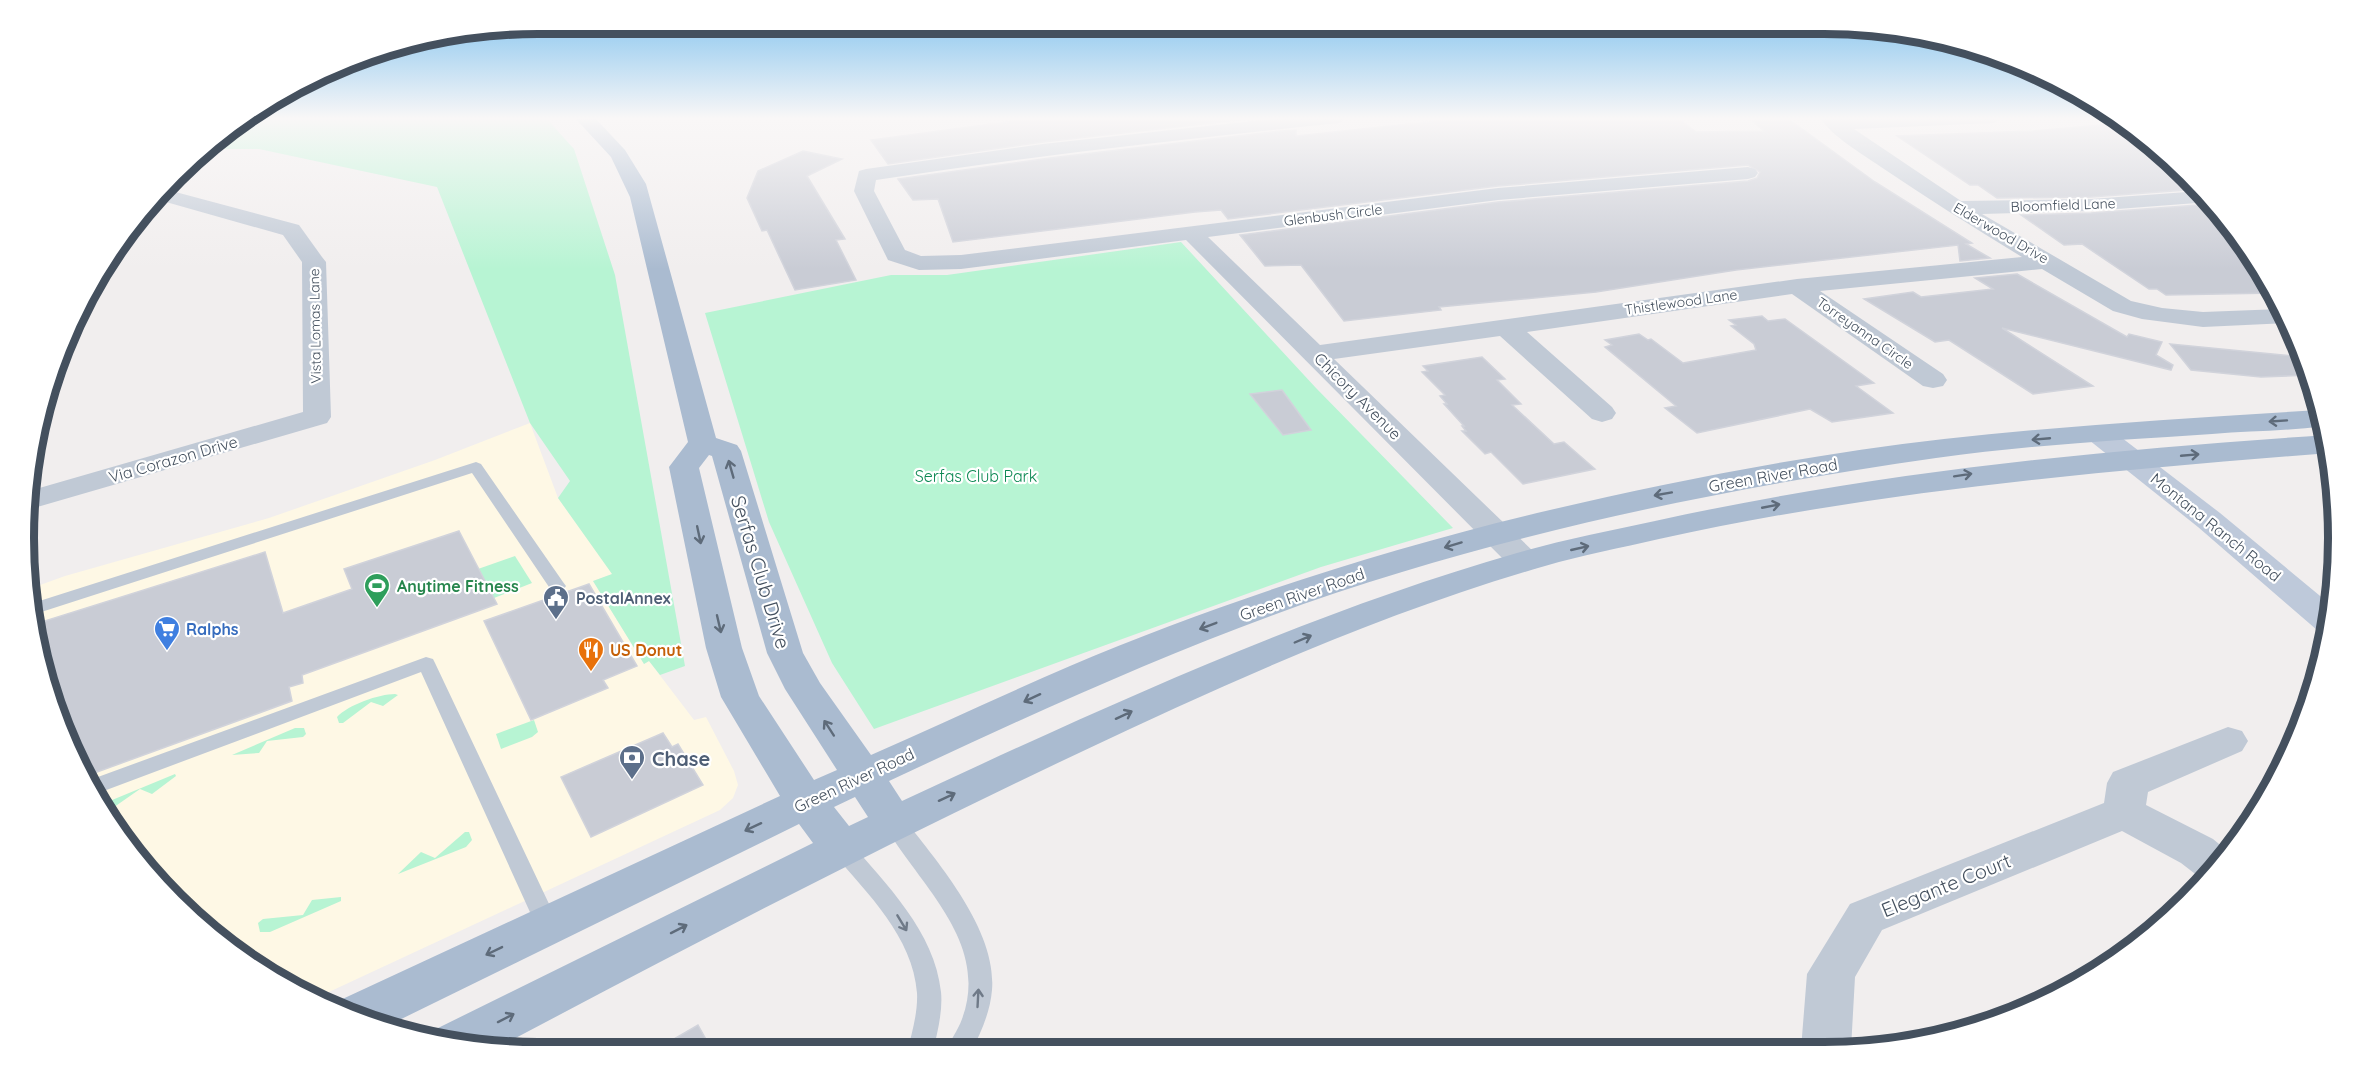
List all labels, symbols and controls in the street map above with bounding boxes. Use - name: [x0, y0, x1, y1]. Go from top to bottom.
- street label: Bloomfield Lane: [2010, 194, 2116, 216]
- street label: Elderwood Drive: [1950, 198, 2052, 268]
- street label: Glenbush Circle: [1283, 200, 1383, 230]
- street label: Vista Lomas Lane: [305, 268, 325, 384]
- street label: Thistlewood Lane: [1624, 285, 1738, 319]
- street label: Torreyanna Circle: [1813, 293, 1917, 373]
- street label: Chicory Avenue: [1310, 348, 1406, 444]
- one-way arrow: [2269, 416, 2289, 427]
- street label: Via Corazon Drive: [106, 431, 240, 487]
- one-way arrow: [2031, 434, 2051, 445]
- one-way arrow: [2179, 449, 2199, 460]
- street label: Green River Road: [1707, 454, 1839, 496]
- one-way arrow: [724, 460, 736, 479]
- park label: Serfas Club Park: [915, 466, 1037, 486]
- street label: Montana Ranch Road: [2147, 468, 2285, 586]
- one-way arrow: [1953, 469, 1973, 480]
- one-way arrow: [1654, 489, 1673, 500]
- street label: Serfas Club Drive: [726, 492, 796, 652]
- one-way arrow: [1760, 500, 1780, 511]
- one-way arrow: [694, 525, 705, 544]
- one-way arrow: [1444, 540, 1463, 551]
- one-way arrow: [1571, 541, 1590, 553]
- street label: Green River Road: [1237, 563, 1367, 625]
- sports icon: Anytime Fitness: [362, 571, 392, 609]
- place label: Anytime Fitness: [397, 576, 519, 596]
- public building icon: PostalAnnex: [541, 583, 571, 621]
- place label: PostalAnnex: [576, 588, 671, 608]
- supermarket icon: Ralphs: [152, 614, 182, 652]
- one-way arrow: [713, 614, 725, 633]
- place label: Ralphs: [186, 619, 239, 639]
- one-way arrow: [1200, 622, 1218, 633]
- one-way arrow: [1294, 633, 1312, 644]
- restaurant icon: US Donut: [576, 635, 606, 673]
- place label: US Donut: [610, 640, 682, 660]
- one-way arrow: [1024, 693, 1042, 704]
- one-way arrow: [1114, 709, 1132, 721]
- one-way arrow: [823, 720, 835, 736]
- bank icon: Chase: [617, 743, 647, 781]
- street label: Green River Road: [791, 743, 917, 817]
- place label: Chase: [652, 746, 710, 771]
- one-way arrow: [937, 791, 955, 802]
- one-way arrow: [745, 821, 763, 833]
- street label: Elegante Court: [1878, 848, 2015, 922]
- one-way arrow: [896, 914, 908, 931]
- one-way arrow: [670, 923, 688, 934]
- one-way arrow: [486, 945, 504, 957]
- one-way arrow: [973, 988, 984, 1008]
- one-way arrow: [497, 1012, 514, 1024]

